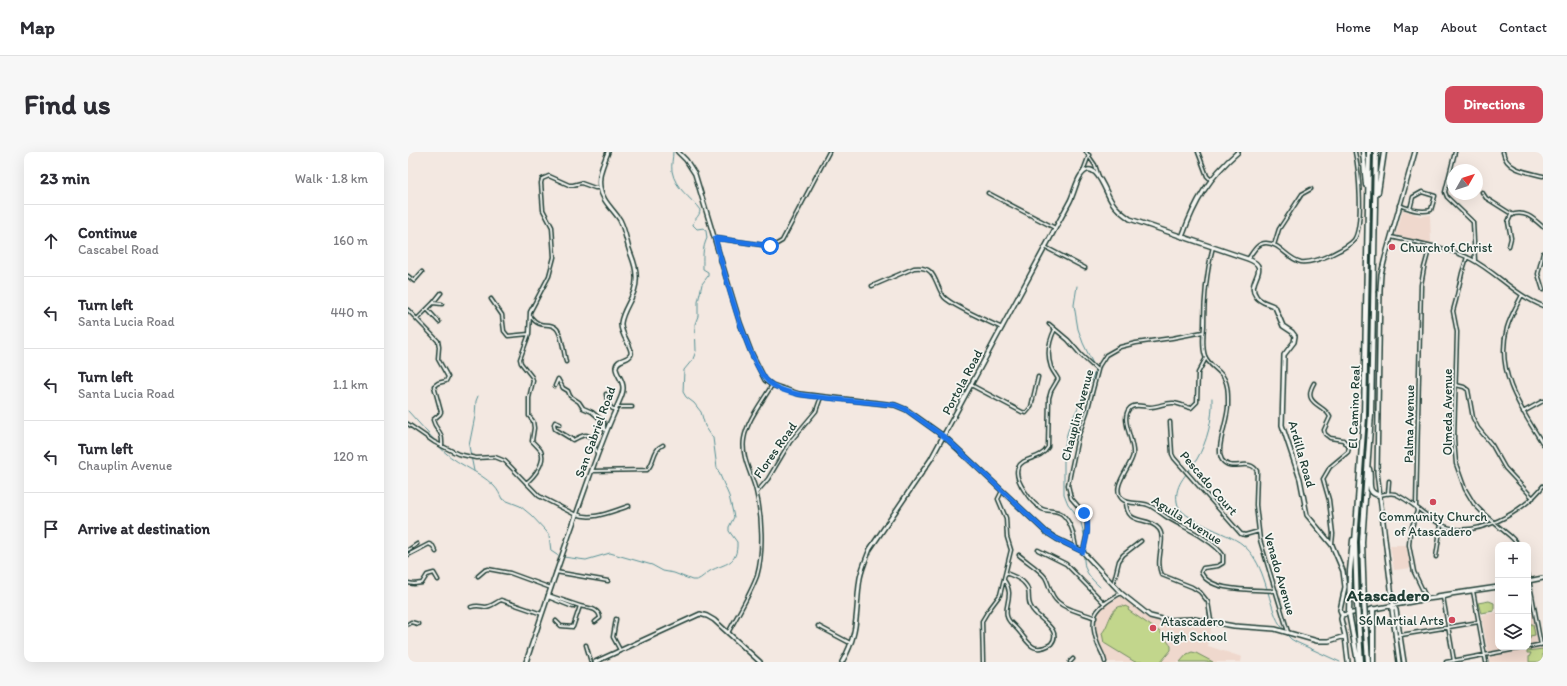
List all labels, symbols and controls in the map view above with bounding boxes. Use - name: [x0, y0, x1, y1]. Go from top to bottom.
- text: Map: [20, 16, 55, 39]
- text: Home: [1336, 19, 1371, 36]
- text: Map: [1393, 19, 1419, 36]
- text: About: [1441, 19, 1477, 36]
- text: Contact: [1499, 19, 1547, 36]
- button: Directions: [1445, 86, 1543, 123]
- text: Find us: [24, 87, 111, 121]
- north arrow: [1447, 164, 1483, 200]
- text: 23 min: [40, 168, 90, 188]
- text: Walk · 1.8 km: [295, 171, 368, 186]
- text: Continue: [78, 224, 137, 242]
- icon: ahead: [40, 230, 62, 252]
- text: 160 m: [333, 233, 368, 248]
- route start: [761, 237, 779, 255]
- place label: Church of Christ: [1400, 240, 1492, 255]
- text: Cascabel Road: [78, 242, 159, 257]
- marker: Church of Christ: [1387, 242, 1397, 252]
- text: Turn left: [78, 296, 133, 314]
- icon: left: [40, 302, 62, 324]
- text: 440 m: [331, 305, 368, 320]
- text: Santa Lucia Road: [78, 314, 175, 329]
- street label: Portola Road: [939, 347, 985, 417]
- street label: El Camino Real: [1345, 365, 1363, 449]
- text: Turn left: [78, 368, 133, 386]
- street label: Chauplin Avenue: [1058, 368, 1096, 462]
- street label: Olmeda Avenue: [1440, 369, 1455, 455]
- icon: left: [40, 374, 62, 396]
- text: 1.1 km: [333, 377, 368, 392]
- street label: San Gabriel Road: [572, 384, 618, 480]
- street label: Palma Avenue: [1401, 385, 1417, 463]
- text: Santa Lucia Road: [78, 386, 175, 401]
- street label: Flores Road: [750, 419, 800, 481]
- street label: Ardilla Road: [1285, 419, 1319, 489]
- text: Turn left: [78, 440, 133, 458]
- icon: left: [40, 446, 62, 468]
- street label: Pescado Court: [1177, 448, 1241, 518]
- text: 120 m: [333, 449, 368, 464]
- text: Chauplin Avenue: [78, 458, 172, 473]
- street label: Aguila Avenue: [1149, 492, 1225, 548]
- marker: Community Church of Atascadero: [1428, 497, 1438, 507]
- route end: [1075, 504, 1093, 522]
- place label: Community Church of Atascadero: [1379, 509, 1487, 539]
- icon: arrive: [40, 518, 62, 540]
- text: Arrive at destination: [78, 520, 210, 538]
- street label: Venado Avenue: [1261, 531, 1299, 617]
- map controls: [1495, 542, 1531, 650]
- button: +: [1495, 542, 1531, 578]
- button: −: [1495, 578, 1531, 614]
- district label: Atascadero: [1346, 585, 1430, 605]
- place label: S6 Martial Arts: [1359, 613, 1444, 628]
- place label: Atascadero High School: [1161, 614, 1227, 644]
- button: layers: [1495, 614, 1531, 650]
- marker: S6 Martial Arts: [1447, 615, 1457, 625]
- marker: Atascadero High School: [1148, 623, 1158, 633]

